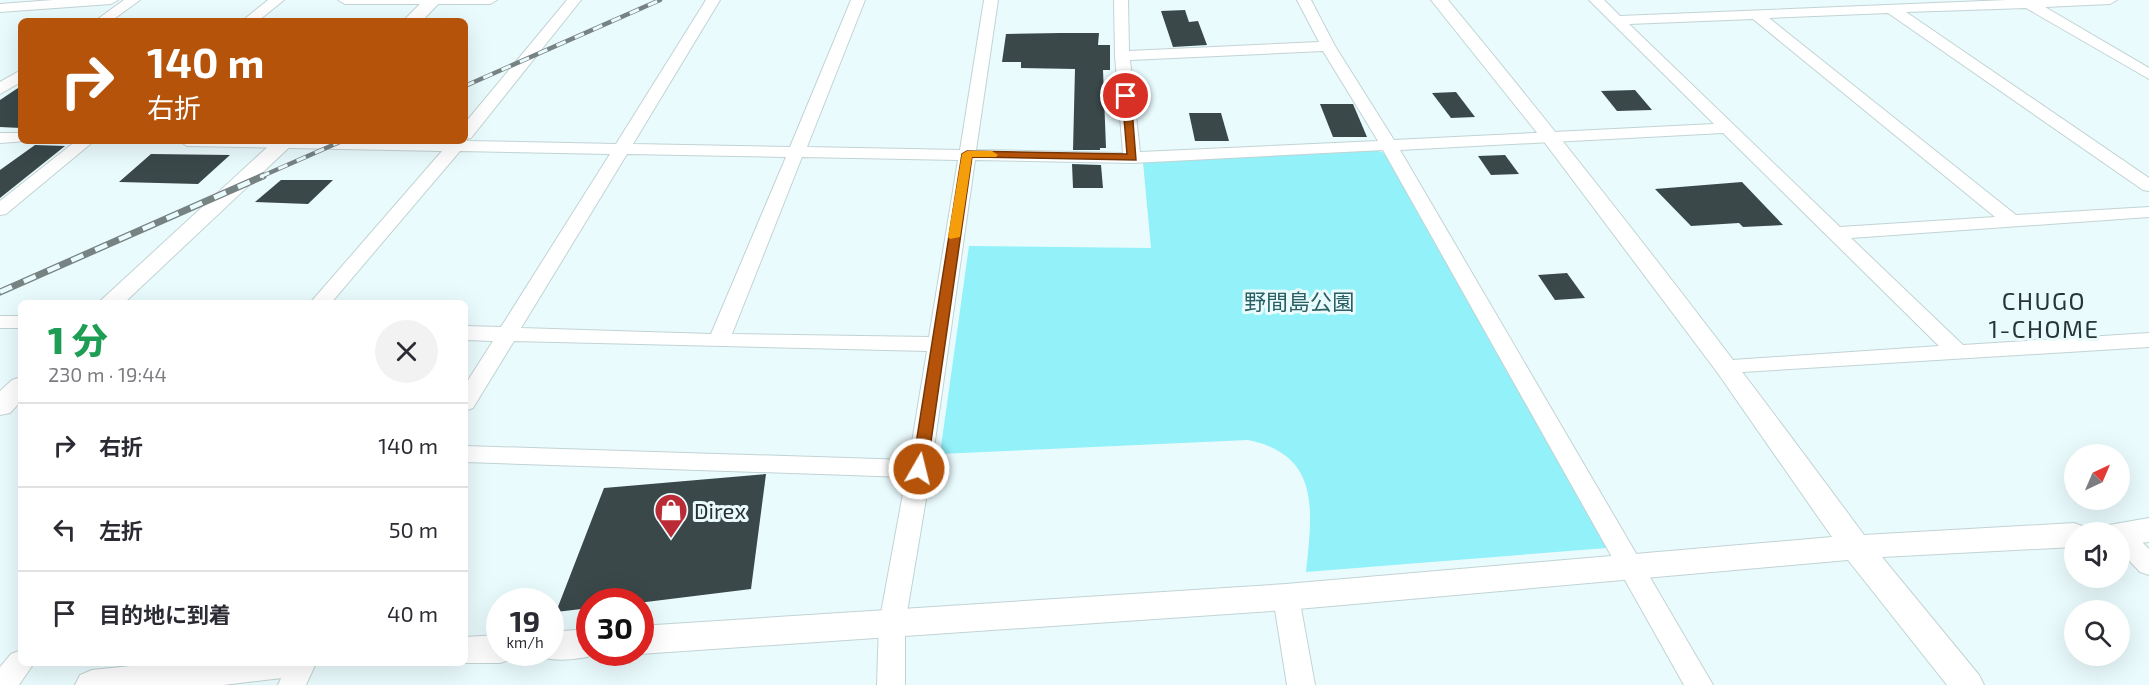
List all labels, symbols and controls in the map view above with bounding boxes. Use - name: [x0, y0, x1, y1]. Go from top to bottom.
- text: 140 m: [147, 36, 264, 86]
- icon: right: [48, 42, 126, 120]
- pin: [1100, 70, 1151, 121]
- icon: arrive: [1109, 79, 1142, 112]
- text: 右折: [147, 91, 201, 123]
- district label: CHUGO 1-CHOME: [1988, 286, 2100, 343]
- park label: 野間島公園: [1244, 288, 1354, 314]
- text: 1 分: [48, 318, 108, 361]
- button: close: [375, 320, 438, 383]
- text: 230 m · 19:44: [48, 362, 167, 386]
- icon: right: [48, 429, 81, 462]
- text: 140 m: [378, 432, 438, 458]
- text: 右折: [99, 433, 143, 459]
- position arrow: [887, 437, 951, 501]
- north arrow: [2064, 444, 2130, 510]
- map controls: [2064, 444, 2130, 666]
- shop icon: Direx: [653, 492, 689, 539]
- place label: Direx: [694, 497, 746, 523]
- icon: left: [48, 513, 81, 546]
- text: 50 m: [389, 516, 438, 542]
- text: 左折: [99, 517, 143, 543]
- button: sound: [2064, 522, 2130, 588]
- speed limit sign: 30: [576, 588, 654, 666]
- icon: arrive: [48, 597, 81, 630]
- text: 40 m: [387, 600, 438, 626]
- button: search: [2064, 600, 2130, 666]
- text: 目的地に到着: [99, 601, 231, 627]
- text: 19: [510, 602, 540, 638]
- text: km/h: [506, 633, 544, 651]

